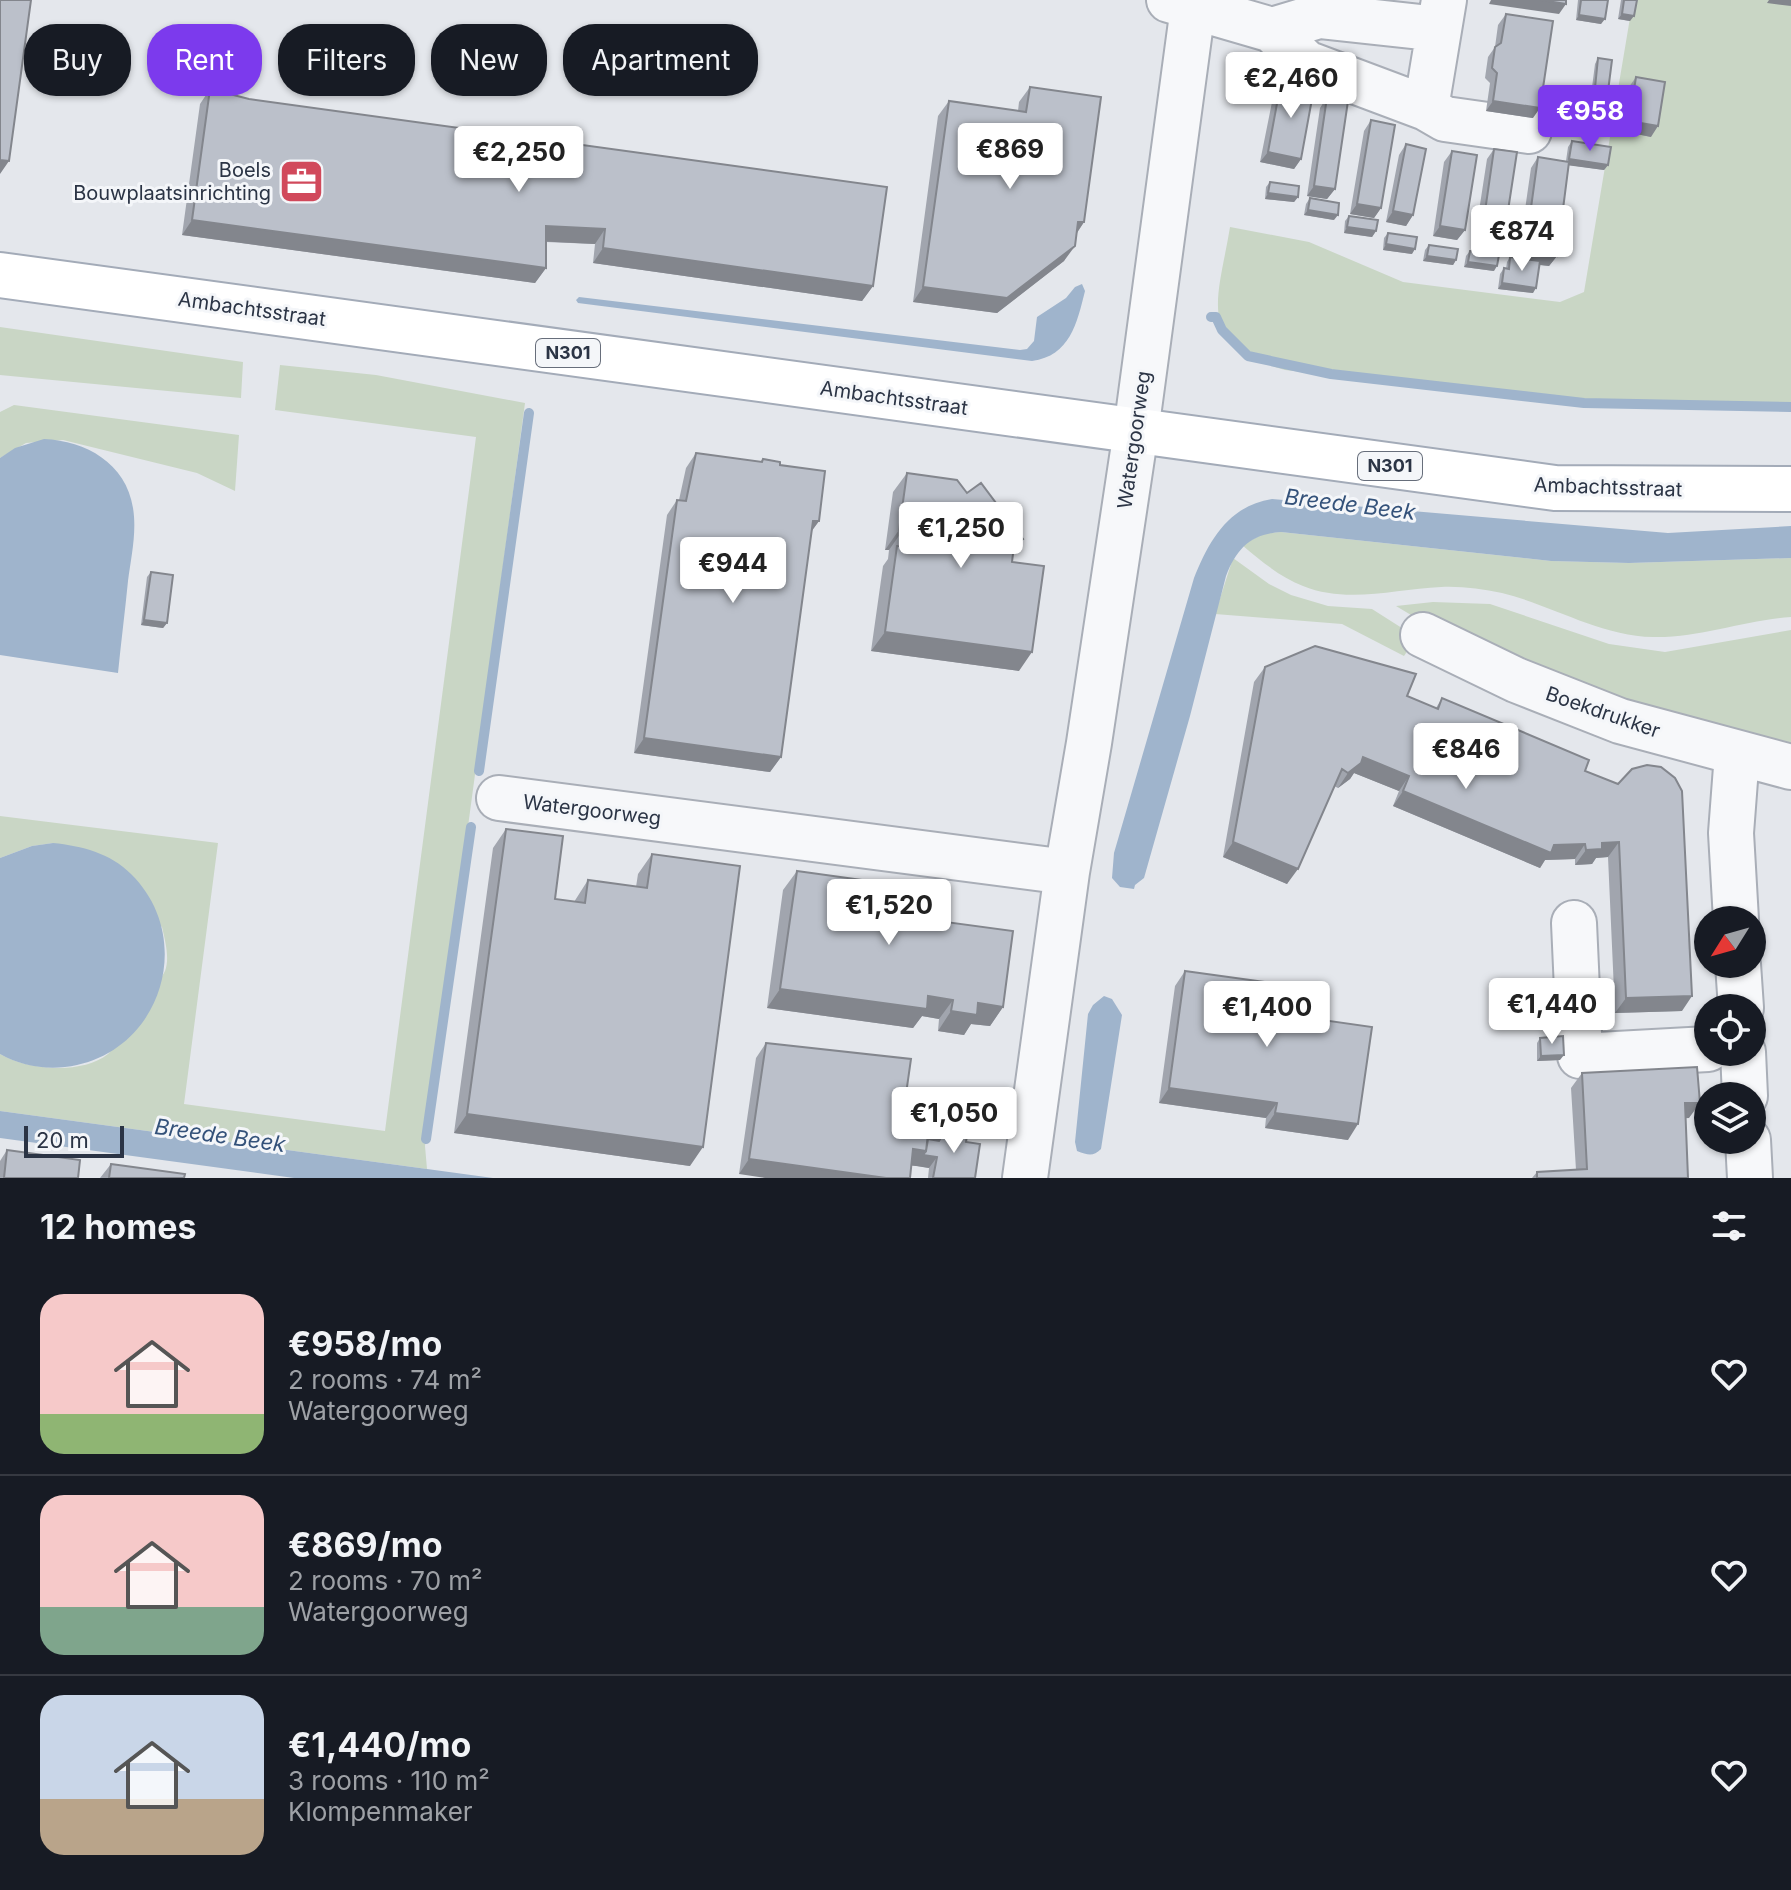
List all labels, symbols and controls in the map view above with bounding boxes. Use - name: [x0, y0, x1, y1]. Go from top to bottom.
- chip: Buy: [24, 24, 131, 96]
- chip: Rent: [147, 24, 262, 96]
- chip: Filters: [278, 24, 415, 96]
- chip: New: [431, 24, 547, 96]
- chip: Apartment: [563, 24, 758, 96]
- pin: €2,460: [1226, 52, 1356, 120]
- text: €2,460: [1244, 62, 1338, 93]
- pin: €958: [1543, 85, 1637, 153]
- text: €958: [1556, 95, 1624, 126]
- pin: €869: [963, 123, 1057, 191]
- pin: €2,250: [454, 126, 584, 194]
- text: €869: [976, 133, 1044, 164]
- text: €2,250: [472, 136, 566, 167]
- place label: Boels Bouwplaatsinrichting: [73, 158, 271, 205]
- office icon: Boels Bouwplaatsinrichting: [278, 158, 326, 206]
- pin: €874: [1475, 205, 1569, 273]
- text: €874: [1489, 215, 1555, 246]
- street label: Ambachtsstraat: [177, 287, 328, 331]
- road number: N301: [536, 339, 600, 367]
- street label: Watergoorweg: [1112, 369, 1156, 511]
- street label: Ambachtsstraat: [819, 376, 970, 420]
- road number: N301: [1358, 452, 1422, 480]
- street label: Ambachtsstraat: [1533, 472, 1683, 502]
- water label: Breede Beek: [1283, 483, 1418, 525]
- pin: €1,250: [896, 502, 1026, 570]
- text: €1,250: [917, 512, 1005, 543]
- pin: €944: [686, 537, 780, 605]
- text: €944: [698, 547, 768, 578]
- street label: Boekdrukker: [1543, 681, 1664, 743]
- pin: €846: [1419, 723, 1513, 791]
- text: €846: [1431, 733, 1501, 764]
- street label: Watergoorweg: [522, 790, 662, 830]
- pin: €1,520: [824, 879, 954, 947]
- text: €1,520: [845, 889, 933, 920]
- north arrow: [1694, 906, 1766, 978]
- map controls: [1694, 906, 1766, 1154]
- pin: €1,440: [1487, 978, 1617, 1046]
- pin: €1,400: [1202, 981, 1332, 1049]
- text: €1,440: [1507, 988, 1597, 1019]
- text: €1,400: [1222, 991, 1312, 1022]
- button: locate: [1694, 994, 1766, 1066]
- button: layers: [1694, 1082, 1766, 1154]
- pin: €1,050: [889, 1087, 1019, 1155]
- text: €1,050: [910, 1097, 998, 1128]
- water label: Breede Beek: [153, 1113, 288, 1157]
- scale bar: [24, 1122, 124, 1158]
- text: 20 m: [36, 1127, 89, 1153]
- icon: filters: [1707, 1204, 1751, 1248]
- text: 12 homes: [40, 1206, 196, 1247]
- text: €958/mo: [288, 1323, 442, 1364]
- icon: home: [104, 1326, 200, 1422]
- icon: heart: [1707, 1352, 1751, 1396]
- text: 2 rooms · 74 m²: [288, 1364, 482, 1395]
- text: Watergoorweg: [288, 1395, 469, 1426]
- text: €869/mo: [288, 1524, 443, 1565]
- icon: home: [104, 1527, 200, 1623]
- icon: heart: [1707, 1553, 1751, 1597]
- text: 2 rooms · 70 m²: [288, 1565, 483, 1596]
- text: Watergoorweg: [288, 1596, 469, 1627]
- text: €1,440/mo: [288, 1724, 471, 1765]
- icon: home: [104, 1727, 200, 1823]
- icon: heart: [1707, 1753, 1751, 1797]
- text: 3 rooms · 110 m²: [288, 1765, 490, 1796]
- text: Klompenmaker: [288, 1796, 473, 1827]

